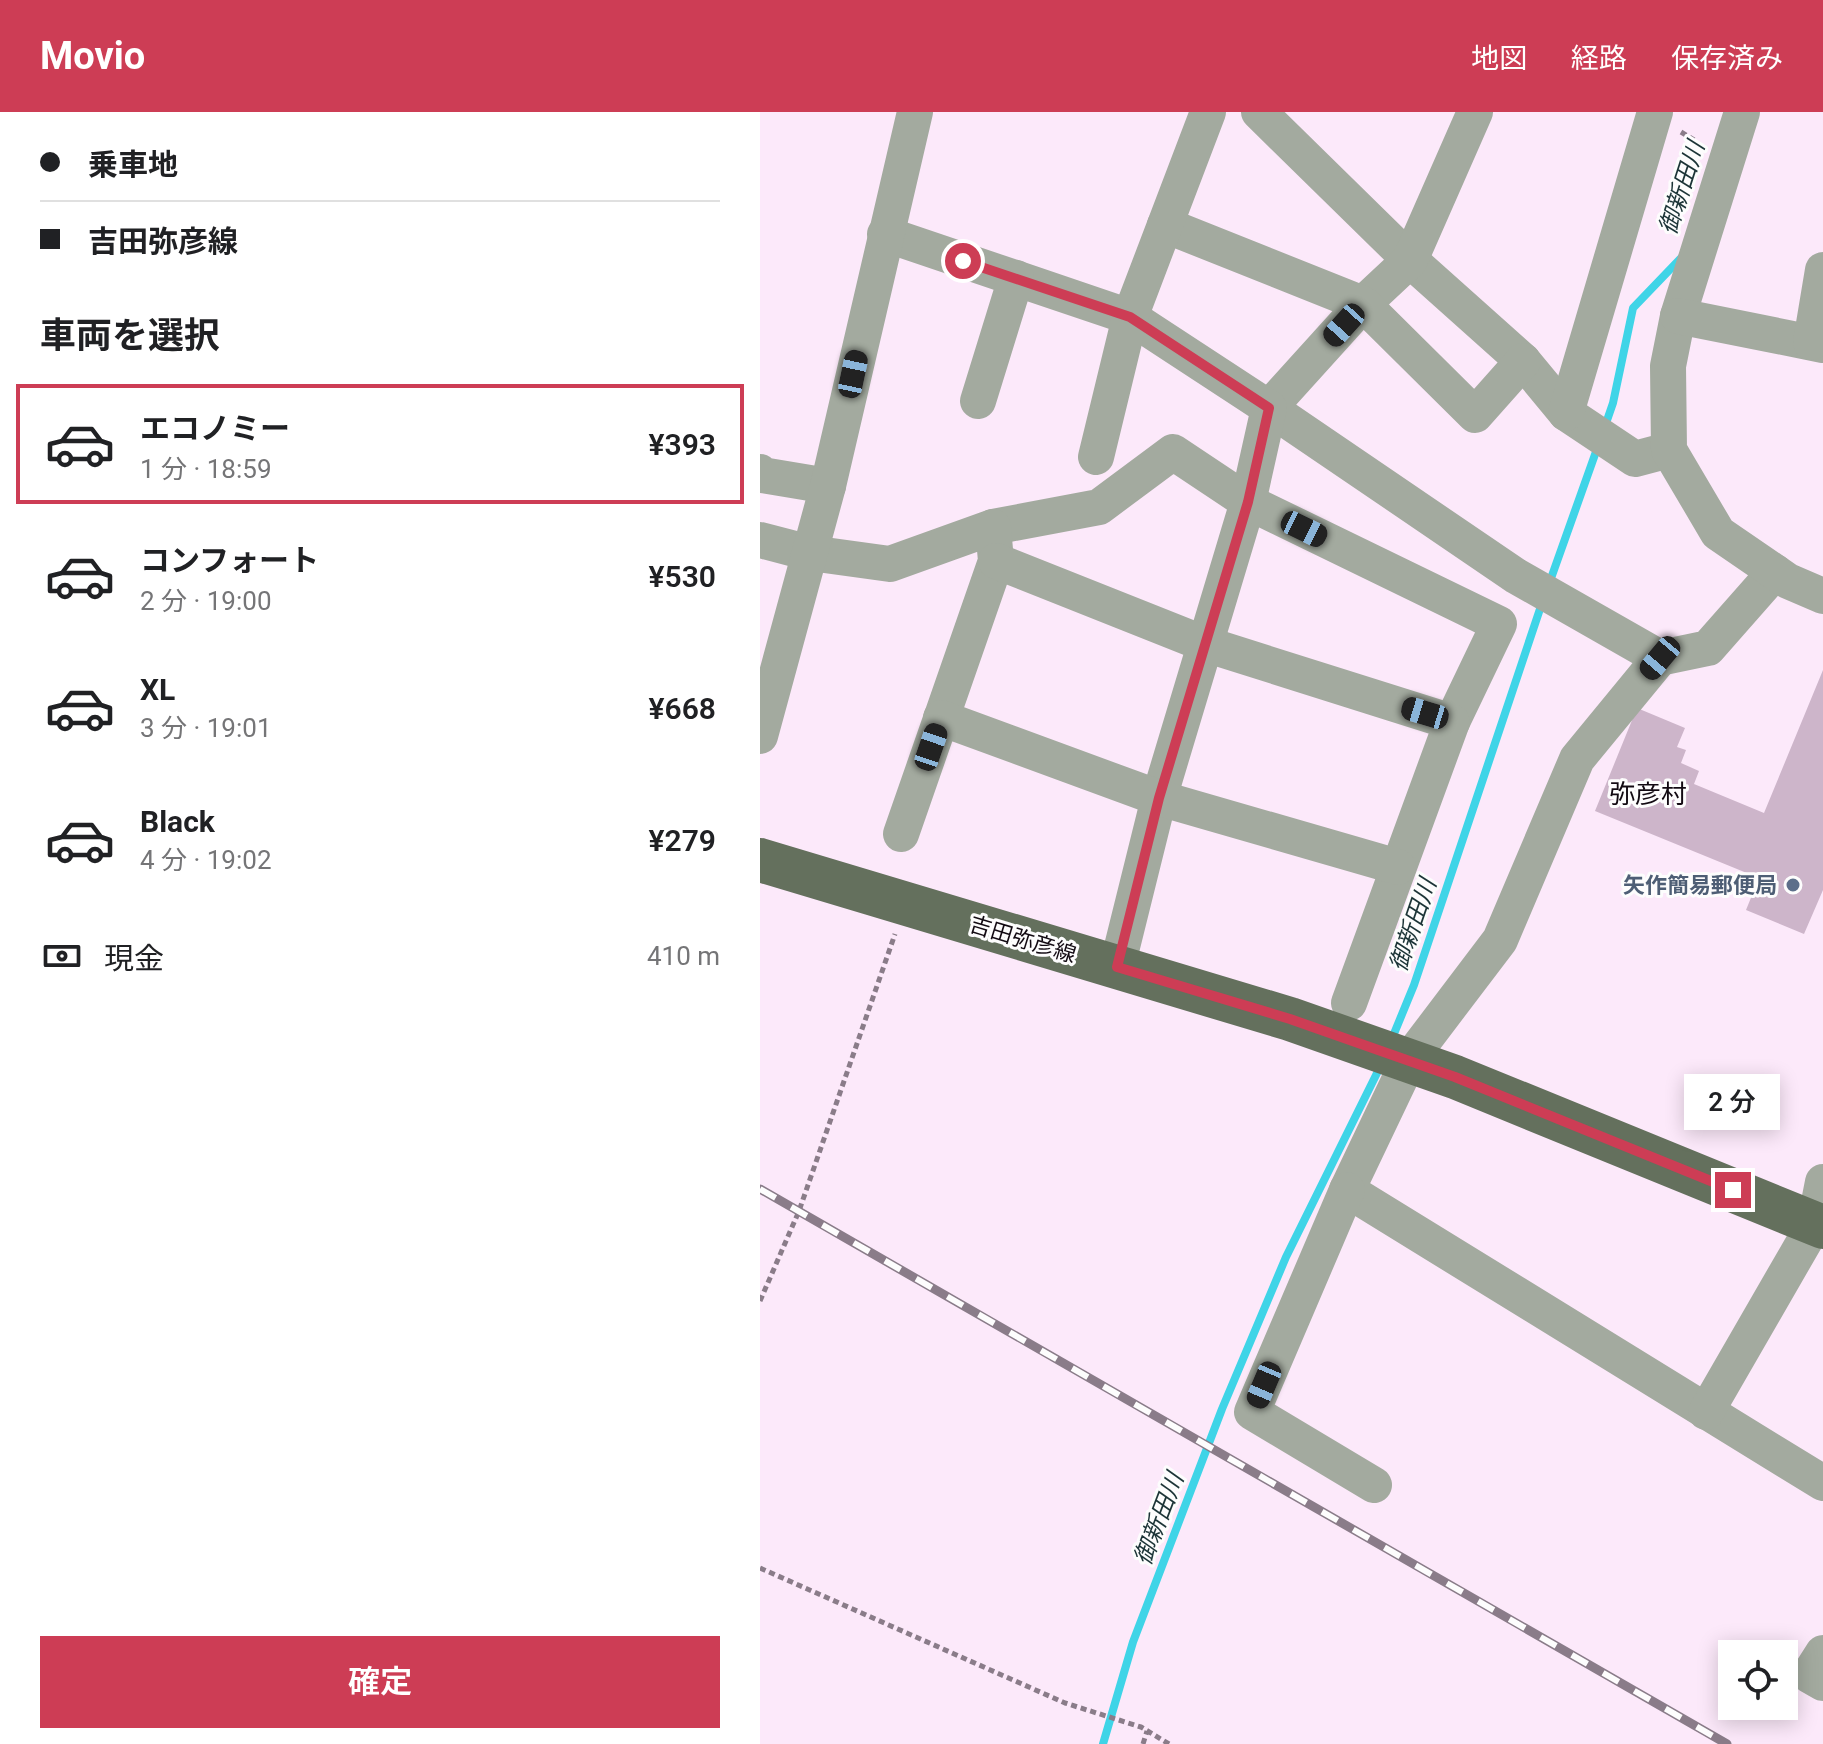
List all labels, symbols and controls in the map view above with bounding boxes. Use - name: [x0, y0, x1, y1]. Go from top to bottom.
- text: Movio: [40, 34, 145, 78]
- text: 地図: [1471, 42, 1527, 75]
- text: 経路: [1571, 42, 1627, 75]
- text: 保存済み: [1671, 42, 1783, 75]
- water label: 御新田川: [1654, 135, 1711, 238]
- text: 乗車地: [88, 147, 178, 182]
- text: 吉田弥彦線: [88, 224, 238, 259]
- route start: [945, 243, 981, 279]
- car: [1319, 299, 1369, 351]
- text: 車両を選択: [40, 315, 220, 357]
- car: [836, 348, 870, 400]
- icon: car: [44, 408, 116, 480]
- text: エコノミー: [140, 411, 290, 446]
- text: ¥393: [649, 427, 716, 462]
- text: 1 分 · 18:59: [140, 454, 272, 484]
- car: [1277, 508, 1331, 550]
- icon: car: [44, 540, 116, 612]
- text: コンフォート: [140, 543, 319, 578]
- text: ¥530: [649, 559, 716, 594]
- text: 2 分 · 19:00: [140, 586, 272, 616]
- car: [1635, 632, 1685, 684]
- icon: car: [44, 672, 116, 744]
- text: XL: [140, 672, 175, 707]
- text: ¥668: [649, 691, 716, 726]
- car: [1399, 695, 1451, 731]
- text: 3 分 · 19:01: [140, 713, 272, 743]
- car: [912, 720, 950, 774]
- district label: 弥彦村: [1609, 779, 1687, 809]
- icon: car: [44, 804, 116, 876]
- text: Black: [140, 804, 215, 839]
- text: ¥279: [649, 823, 716, 858]
- text: 4 分 · 19:02: [140, 845, 272, 875]
- water label: 御新田川: [1384, 872, 1443, 975]
- place label: 矢作簡易郵便局: [1623, 873, 1777, 898]
- marker: 矢作簡易郵便局: [1784, 876, 1802, 894]
- street label: 吉田弥彦線: [967, 911, 1079, 968]
- icon: cash: [40, 934, 84, 978]
- text: 現金: [104, 941, 164, 976]
- text: 410 m: [647, 941, 720, 971]
- callout: 2 分: [1685, 1074, 1781, 1130]
- text: 2 分: [1708, 1087, 1756, 1117]
- route end: [1715, 1172, 1751, 1208]
- car: [1244, 1358, 1284, 1412]
- water label: 御新田川: [1129, 1466, 1190, 1569]
- button: 確定: [40, 1636, 720, 1728]
- map controls: [1718, 1640, 1798, 1720]
- button: locate: [1718, 1640, 1798, 1720]

